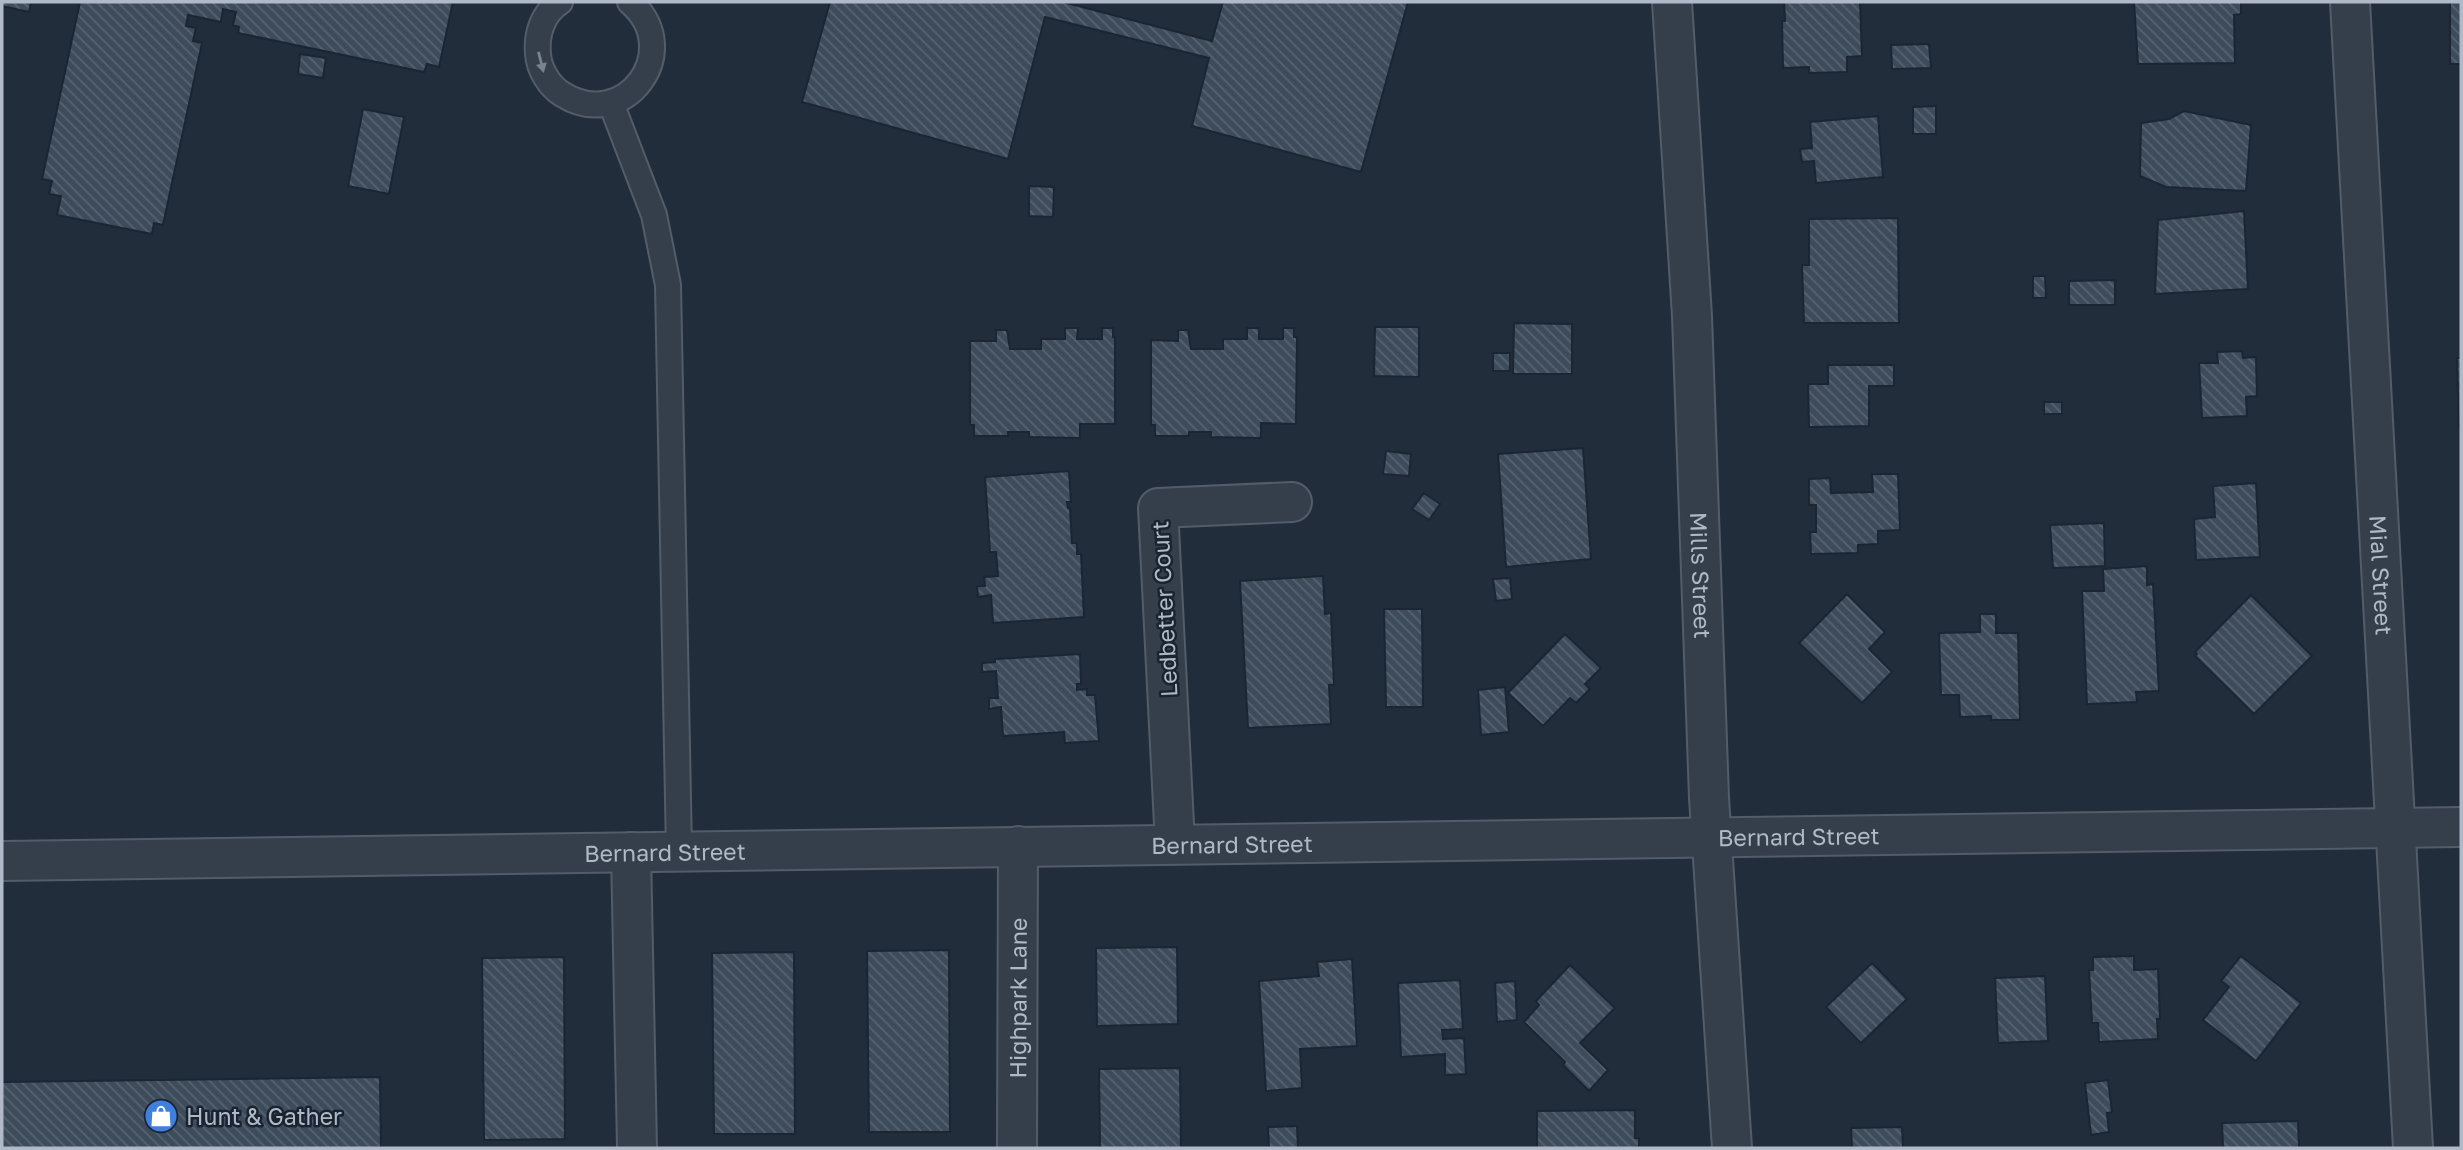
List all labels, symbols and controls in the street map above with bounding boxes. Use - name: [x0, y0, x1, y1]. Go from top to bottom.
- one-way arrow: [536, 51, 547, 73]
- street label: Mills Street: [1685, 511, 1717, 639]
- street label: Mial Street: [2364, 514, 2399, 636]
- street label: Ledbetter Court: [1145, 520, 1183, 698]
- street label: Bernard Street: [1718, 821, 1880, 851]
- street label: Bernard Street: [1151, 829, 1313, 859]
- street label: Bernard Street: [584, 837, 746, 867]
- street label: Highpark Lane: [1003, 918, 1032, 1078]
- shop icon: Hunt & Gather: [142, 1097, 180, 1135]
- place label: Hunt & Gather: [186, 1102, 342, 1130]

